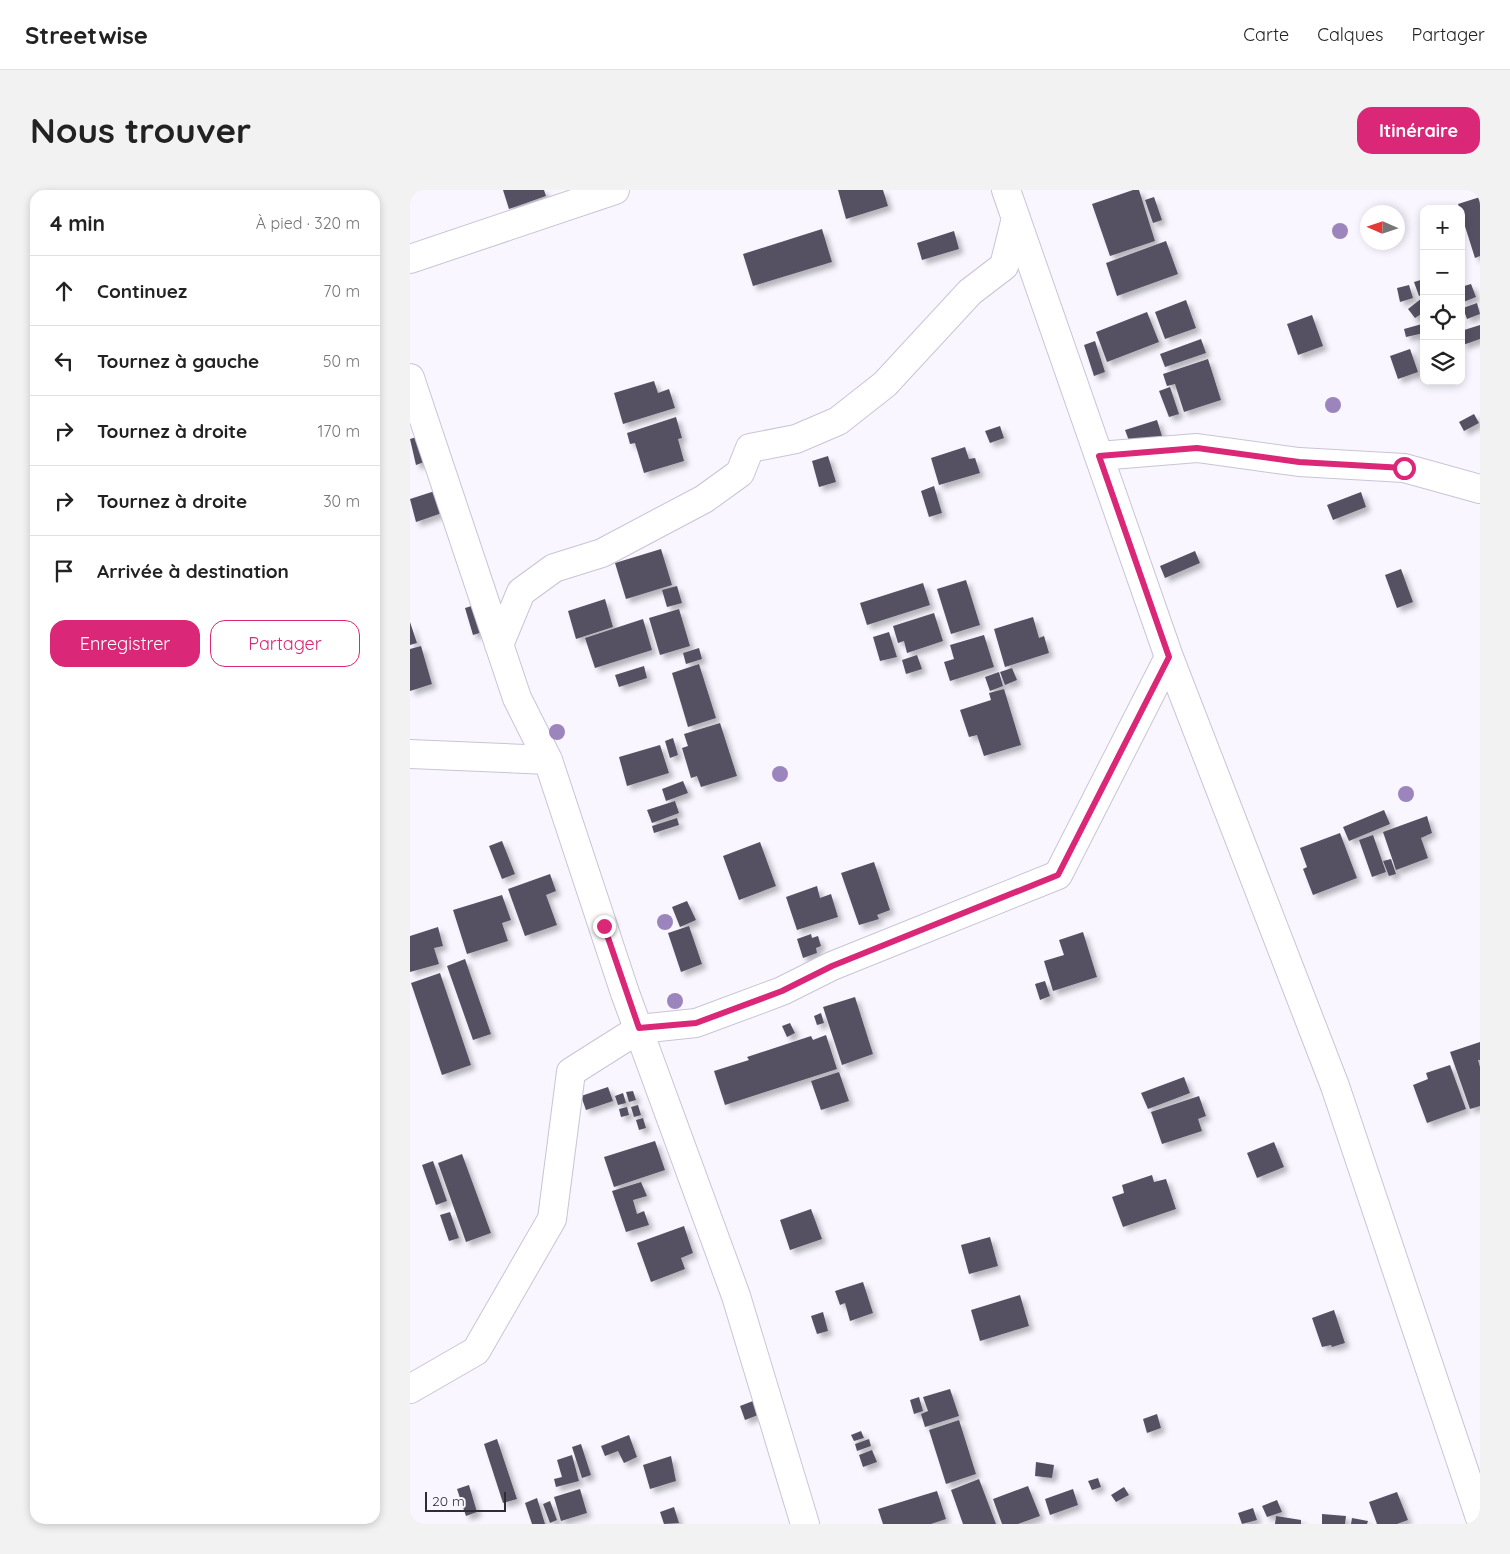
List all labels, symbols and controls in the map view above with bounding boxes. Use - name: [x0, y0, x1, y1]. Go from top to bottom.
- text: Streetwise: [25, 20, 148, 50]
- text: Carte: [1243, 23, 1289, 46]
- text: Calques: [1317, 23, 1384, 46]
- text: Partager: [1412, 23, 1485, 46]
- button: Itinéraire: [1357, 107, 1480, 154]
- text: Nous trouver: [30, 108, 251, 152]
- north arrow: [1360, 205, 1405, 250]
- map controls: [1420, 205, 1465, 385]
- button: +: [1420, 205, 1465, 250]
- text: 4 min: [50, 210, 105, 236]
- text: À pied · 320 m: [256, 213, 360, 233]
- button: −: [1420, 250, 1465, 295]
- icon: ahead: [50, 277, 78, 305]
- text: Continuez: [97, 279, 187, 303]
- text: 70 m: [323, 281, 360, 301]
- button: locate: [1420, 295, 1465, 340]
- button: layers: [1420, 340, 1465, 385]
- icon: left: [50, 347, 78, 375]
- text: Tournez à gauche: [97, 349, 259, 373]
- text: 50 m: [323, 351, 360, 371]
- icon: right: [50, 417, 78, 445]
- text: Tournez à droite: [97, 419, 247, 443]
- text: 170 m: [317, 421, 360, 441]
- route start: [1393, 457, 1416, 480]
- icon: right: [50, 487, 78, 515]
- text: Tournez à droite: [97, 489, 247, 513]
- text: 30 m: [323, 491, 360, 511]
- icon: arrive: [50, 557, 78, 585]
- text: Arrivée à destination: [97, 559, 289, 583]
- button: Enregistrer: [50, 620, 200, 667]
- button: Partager: [210, 620, 360, 667]
- route end: [593, 915, 616, 938]
- scale bar: [425, 1489, 506, 1512]
- text: 20 m: [432, 1492, 465, 1510]

